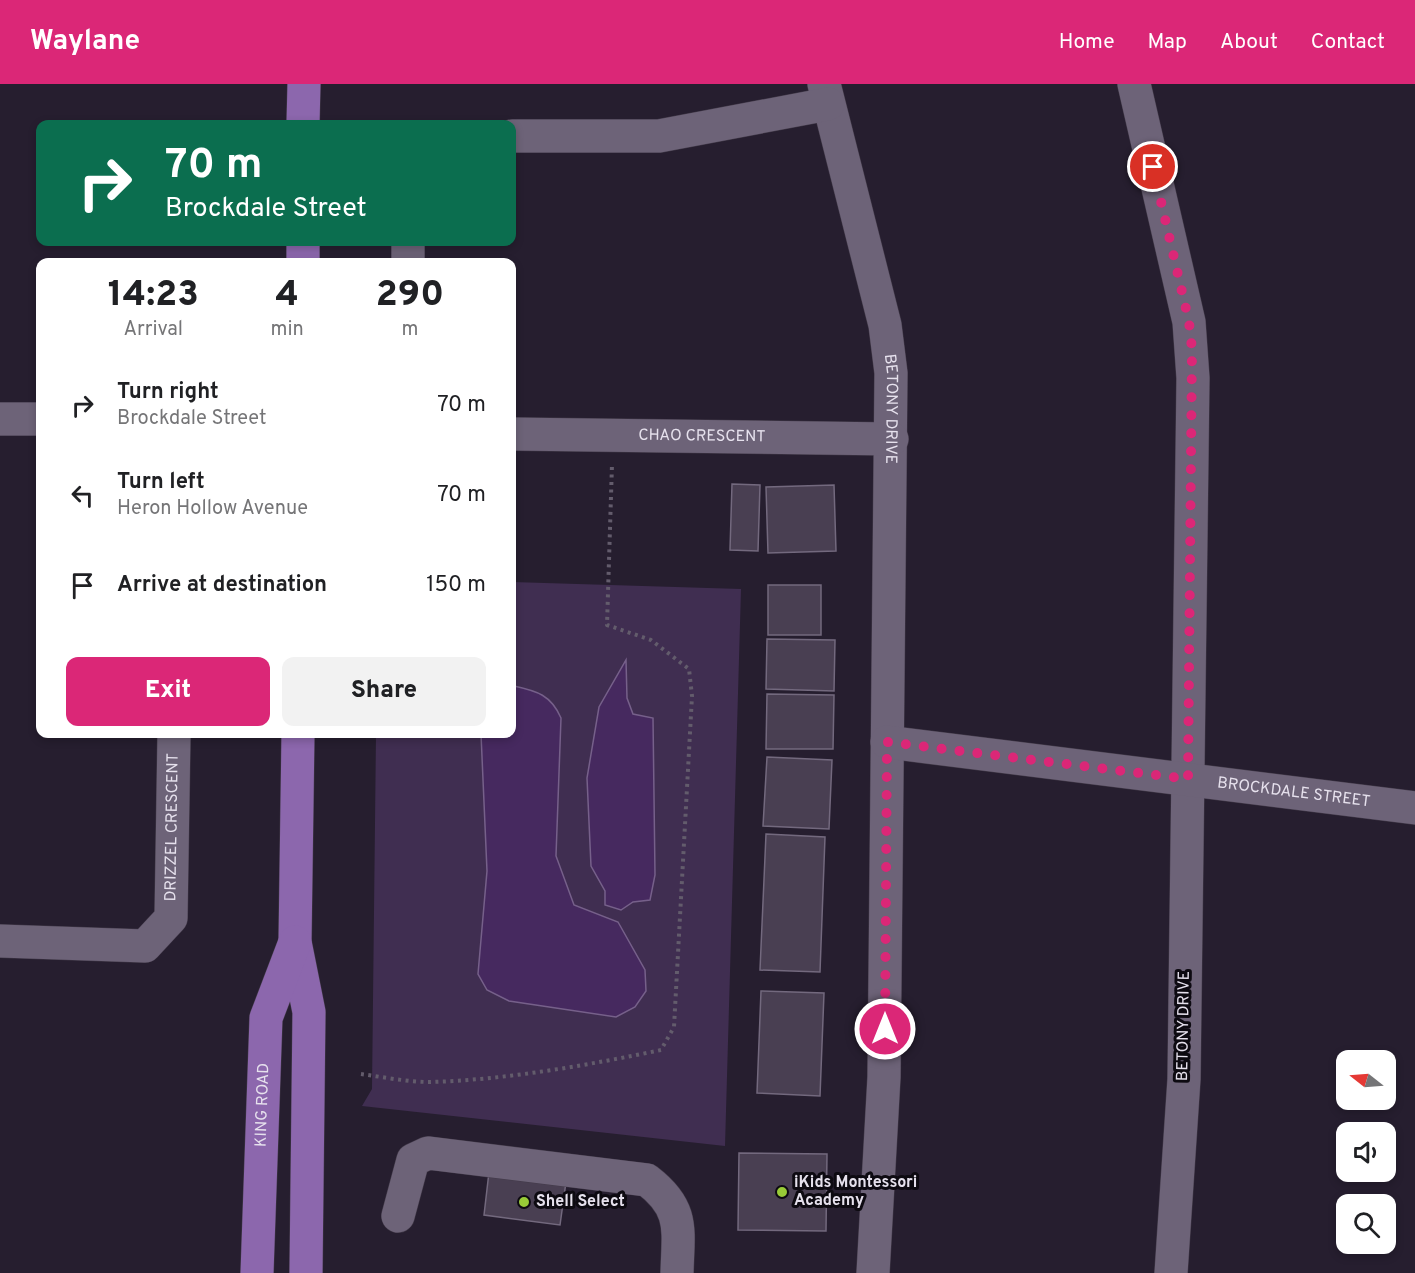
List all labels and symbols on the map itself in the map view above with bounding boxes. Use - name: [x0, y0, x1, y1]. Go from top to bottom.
- pin: [1127, 141, 1178, 192]
- street label: BETONY DRIVE: [879, 353, 901, 464]
- street label: CHAO CRESCENT: [638, 426, 766, 447]
- street label: DRIZZEL CRESCENT: [161, 753, 184, 902]
- street label: BROCKDALE STREET: [1216, 773, 1372, 812]
- street label: BETONY DRIVE: [1173, 971, 1195, 1081]
- position arrow: [853, 997, 917, 1061]
- north arrow: [1336, 1050, 1396, 1110]
- street label: KING ROAD: [251, 1063, 274, 1148]
- place label: iKids Montessori Academy: [794, 1173, 917, 1211]
- marker: iKids Montessori Academy: [775, 1185, 789, 1199]
- place label: Shell Select: [536, 1192, 625, 1212]
- marker: Shell Select: [517, 1195, 531, 1209]

